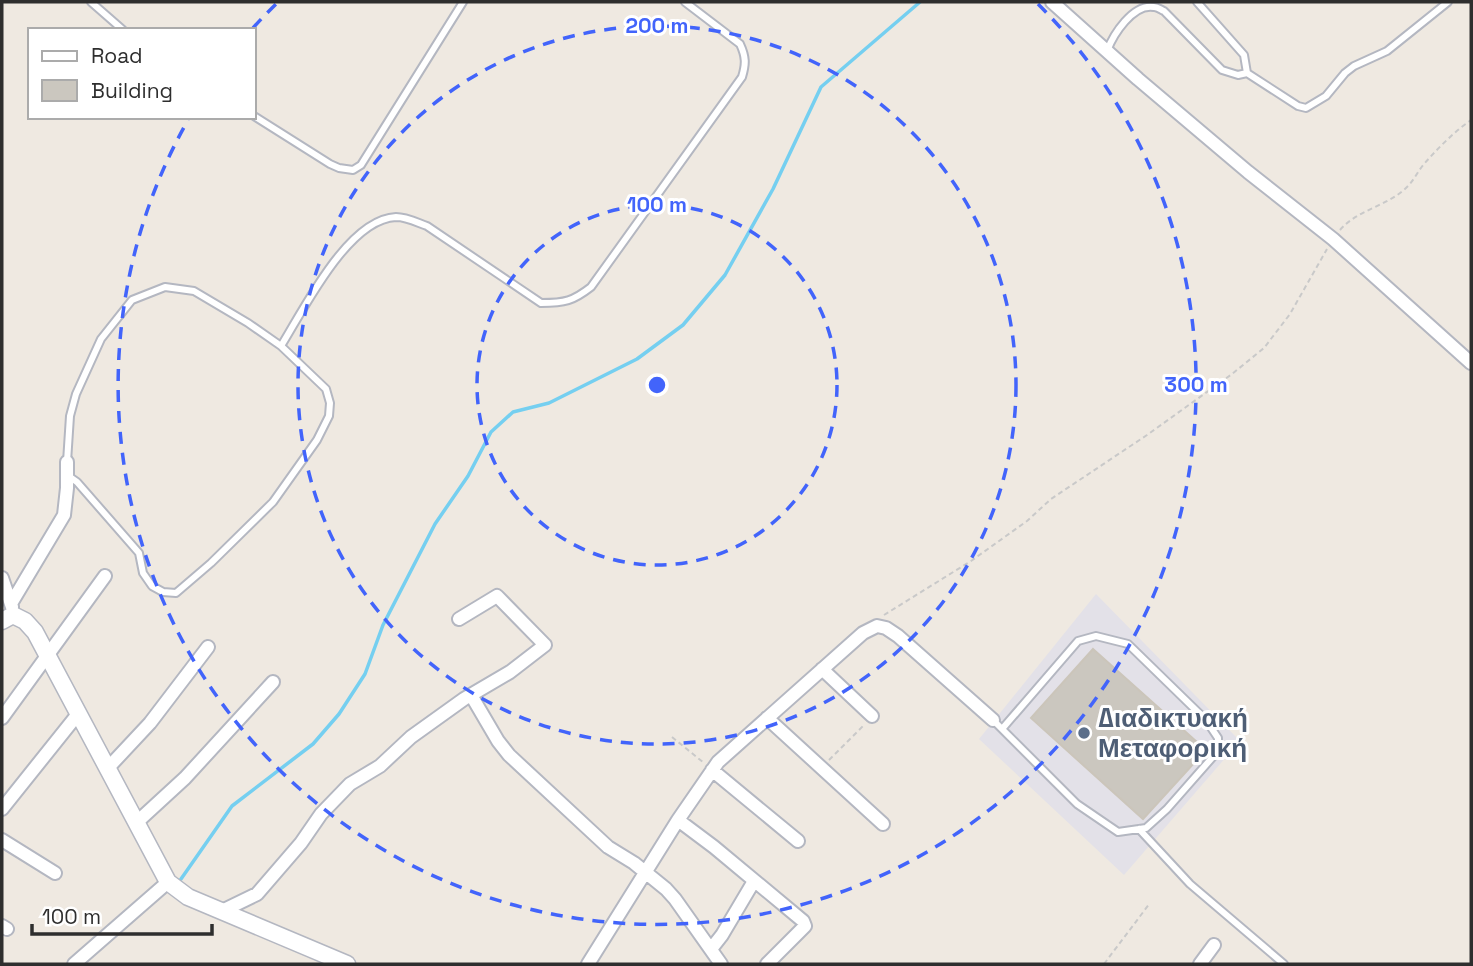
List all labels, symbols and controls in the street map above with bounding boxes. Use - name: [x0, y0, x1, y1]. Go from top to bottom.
- text: 200 m: [626, 12, 688, 39]
- legend: [28, 28, 256, 119]
- text: Road: [91, 42, 143, 69]
- text: Building: [91, 77, 173, 104]
- text: 100 m: [627, 191, 687, 218]
- text: 300 m: [1164, 371, 1228, 398]
- centre of rings: [645, 373, 669, 397]
- place label: Διαδικτυακή Μεταφορική: [1098, 701, 1248, 765]
- marker: Διαδικτυακή Μεταφορική: [1076, 725, 1092, 741]
- scale bar: [32, 892, 212, 936]
- text: 100 m: [42, 903, 101, 930]

